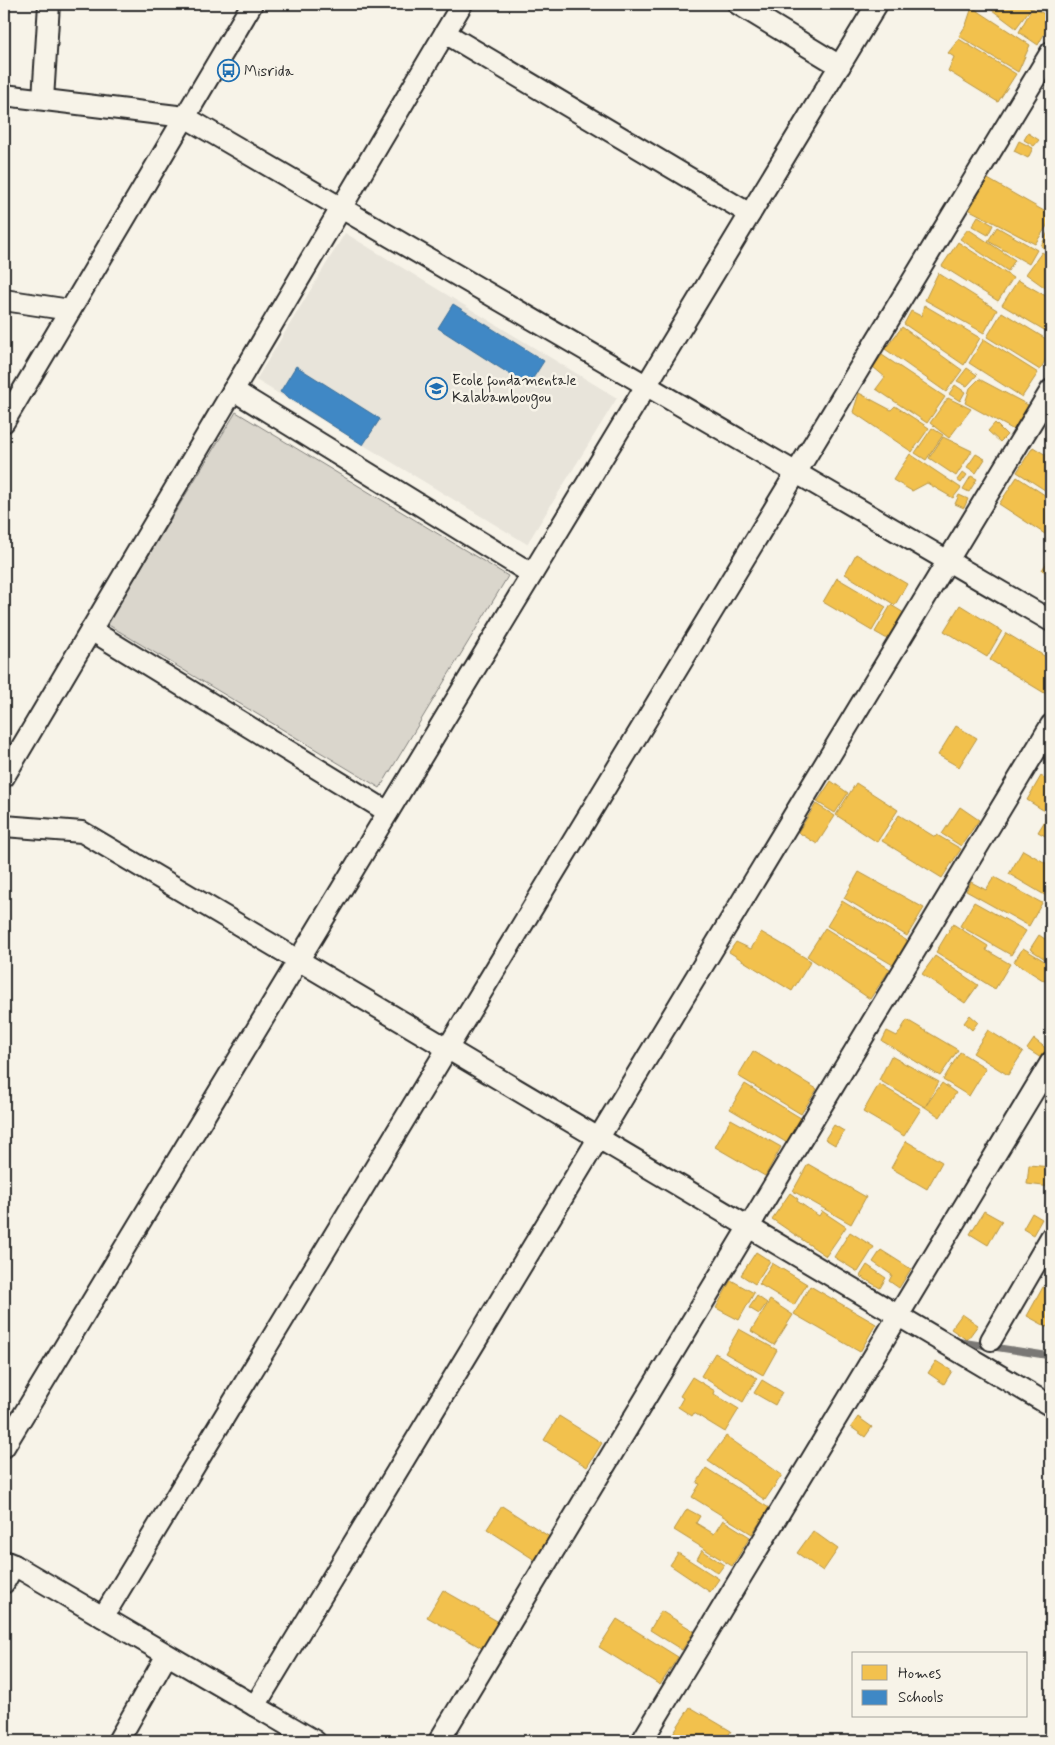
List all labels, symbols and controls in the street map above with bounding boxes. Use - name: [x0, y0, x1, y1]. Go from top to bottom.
- bus stop icon: Misrida: [216, 59, 240, 83]
- place label: Misrida: [244, 62, 295, 82]
- place label: Ecole fondamentale Kalabambougou: [452, 371, 577, 409]
- school or university icon: Ecole fondamentale Kalabambougou: [424, 377, 448, 401]
- legend: [852, 1652, 1028, 1718]
- text: Homes: [898, 1664, 941, 1684]
- text: Schools: [898, 1688, 944, 1708]

